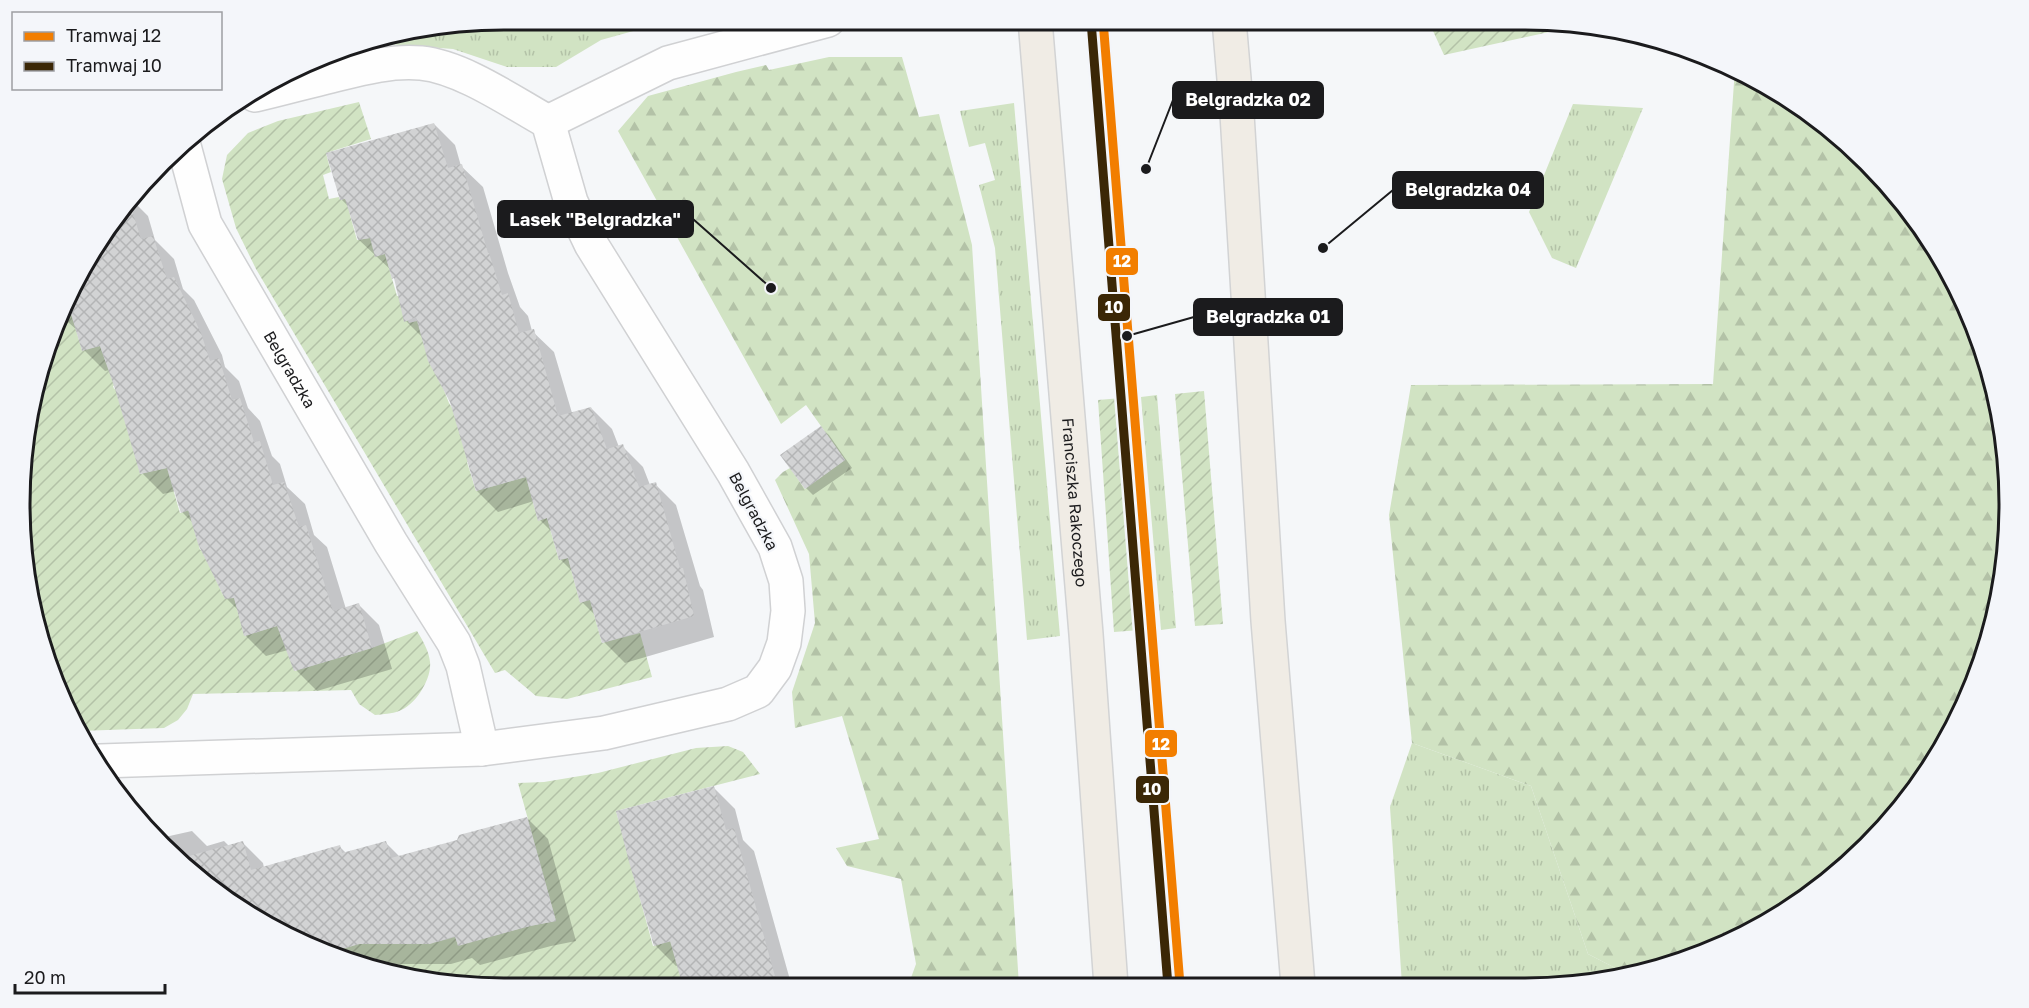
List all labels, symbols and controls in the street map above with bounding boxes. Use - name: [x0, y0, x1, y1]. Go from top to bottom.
- legend: [12, 12, 222, 90]
- text: Tramwaj 12: [66, 24, 161, 46]
- text: Tramwaj 10: [66, 54, 162, 76]
- callout: Belgradzka 02: [1173, 82, 1323, 118]
- text: Belgradzka 02: [1185, 88, 1311, 110]
- callout: Belgradzka 04: [1393, 172, 1543, 208]
- text: Belgradzka 04: [1405, 178, 1531, 200]
- callout: Lasek "Belgradzka": [498, 201, 693, 237]
- text: Lasek "Belgradzka": [509, 208, 681, 230]
- line badge: 12: [1105, 247, 1139, 276]
- text: 12: [1113, 251, 1131, 271]
- line badge: 10: [1097, 293, 1131, 322]
- text: 10: [1105, 297, 1123, 317]
- callout: Belgradzka 01: [1194, 299, 1342, 335]
- text: Belgradzka 01: [1206, 305, 1330, 327]
- street label: Belgradzka: [259, 327, 320, 411]
- street label: Franciszka Rakoczego: [1058, 417, 1092, 588]
- street label: Belgradzka: [725, 468, 783, 554]
- line badge: 12: [1144, 729, 1178, 758]
- text: 12: [1152, 734, 1170, 754]
- line badge: 10: [1135, 775, 1170, 804]
- text: 10: [1143, 779, 1161, 799]
- scale bar: [15, 957, 165, 995]
- text: 20 m: [24, 966, 66, 988]

